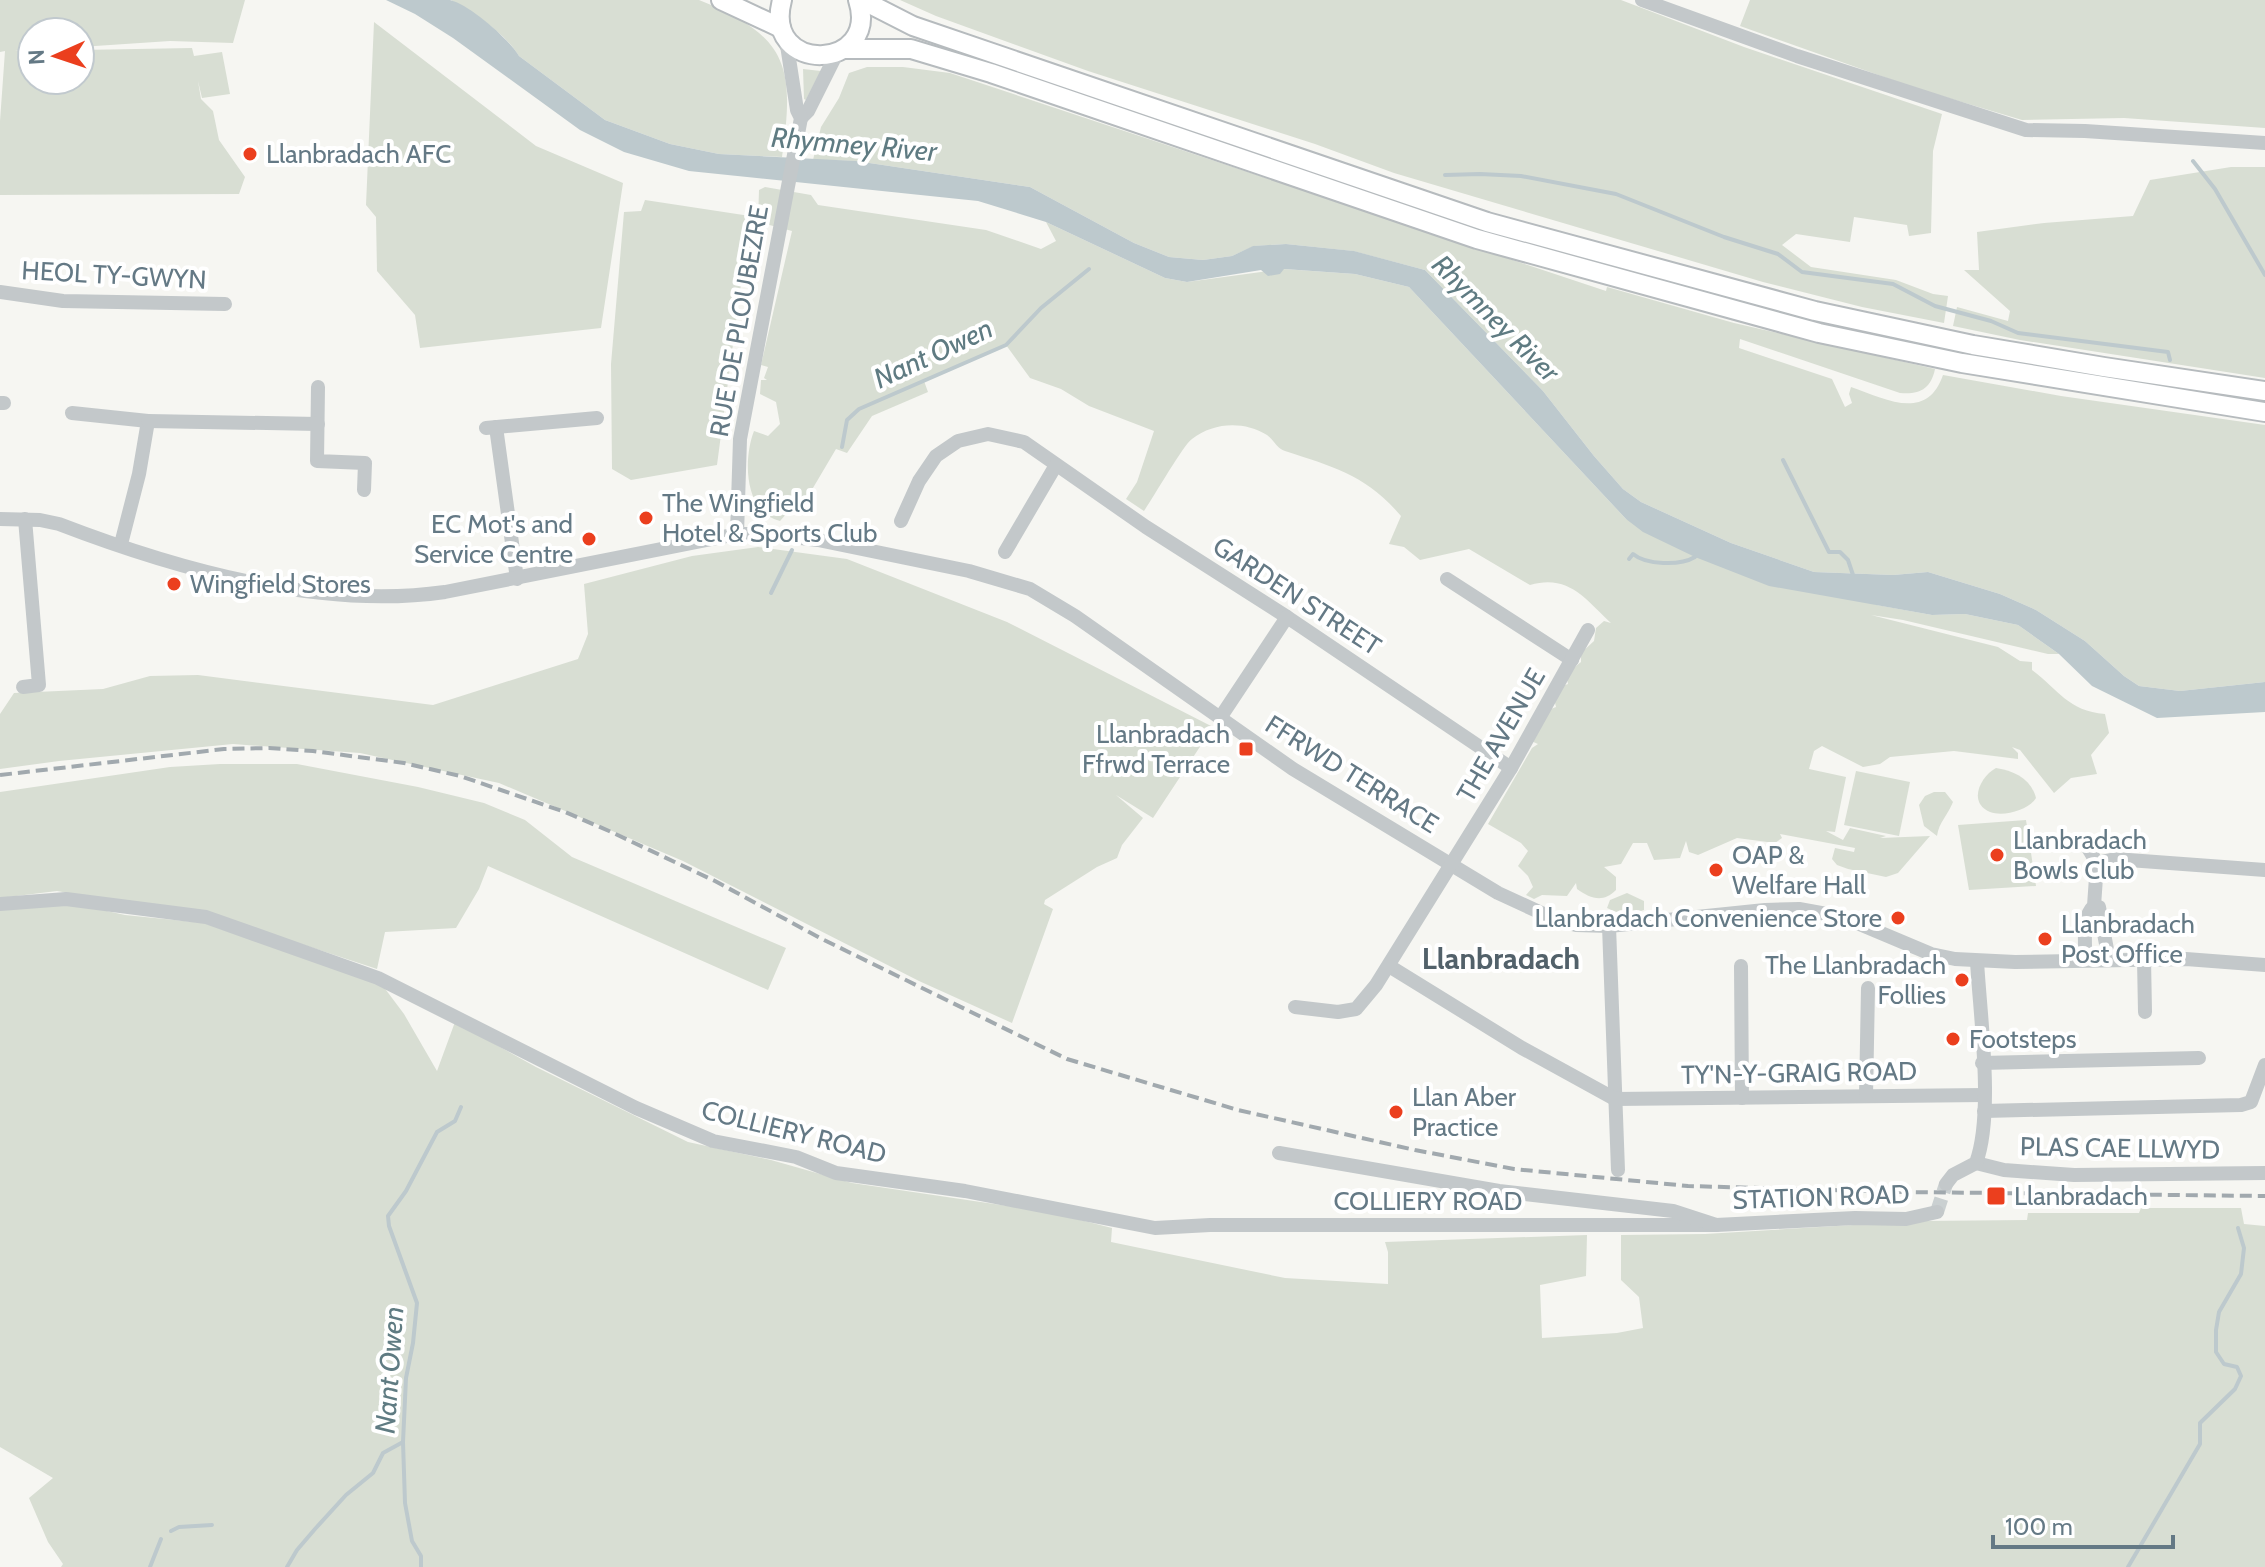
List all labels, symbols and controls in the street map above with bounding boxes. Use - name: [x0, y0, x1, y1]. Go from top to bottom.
- north arrow: [16, 16, 96, 96]
- text: N: [23, 49, 50, 65]
- water label: Rhymney River: [770, 120, 939, 168]
- place label: Llanbradach AFC: [266, 138, 451, 170]
- marker: Llanbradach AFC: [241, 145, 259, 163]
- street label: RUE DE PLOUBEZRE: [703, 203, 775, 439]
- water label: Rhymney River: [1425, 247, 1568, 390]
- street label: HEOL TY-GWYN: [21, 254, 207, 296]
- water label: Nant Owen: [868, 311, 998, 395]
- place label: The Wingfield Hotel & Sports Club: [662, 487, 877, 549]
- place label: EC Mot's and Service Centre: [414, 508, 573, 570]
- marker: The Wingfield Hotel & Sports Club: [637, 509, 655, 527]
- marker: EC Mot's and Service Centre: [580, 530, 598, 548]
- street label: GARDEN STREET: [1207, 530, 1387, 662]
- place label: Wingfield Stores: [190, 568, 371, 600]
- marker: Wingfield Stores: [165, 575, 183, 593]
- street label: THE AVENUE: [1450, 662, 1552, 808]
- street label: FFRWD TERRACE: [1260, 708, 1444, 840]
- place label: Llanbradach Ffrwd Terrace: [1082, 718, 1230, 780]
- marker: Llanbradach Ffrwd Terrace: [1237, 740, 1255, 758]
- place label: Llanbradach Bowls Club: [2013, 824, 2147, 886]
- place label: OAP & Welfare Hall: [1732, 839, 1866, 901]
- marker: Llanbradach Bowls Club: [1988, 846, 2006, 864]
- marker: OAP & Welfare Hall: [1707, 861, 1725, 879]
- place label: Llanbradach Convenience Store: [1535, 902, 1882, 934]
- place label: Llanbradach Post Office: [2061, 908, 2195, 970]
- marker: Llanbradach Convenience Store: [1889, 909, 1907, 927]
- marker: Llanbradach Post Office: [2036, 930, 2054, 948]
- district label: Llanbradach: [1422, 940, 1580, 977]
- place label: The Llanbradach Follies: [1765, 949, 1946, 1011]
- marker: The Llanbradach Follies: [1953, 971, 1971, 989]
- place label: Footsteps: [1969, 1023, 2077, 1055]
- marker: Footsteps: [1944, 1030, 1962, 1048]
- street label: TY'N-Y-GRAIG ROAD: [1681, 1055, 1917, 1091]
- place label: Llan Aber Practice: [1412, 1081, 1517, 1143]
- street label: COLLIERY ROAD: [698, 1094, 890, 1170]
- marker: Llan Aber Practice: [1387, 1103, 1405, 1121]
- street label: PLAS CAE LLWYD: [2020, 1130, 2220, 1166]
- street label: STATION ROAD: [1732, 1178, 1910, 1216]
- place label: Llanbradach: [2014, 1180, 2148, 1212]
- street label: COLLIERY ROAD: [1333, 1185, 1523, 1217]
- marker: Llanbradach: [1985, 1185, 2007, 1207]
- water label: Nant Owen: [368, 1305, 410, 1435]
- scale bar: [1993, 1499, 2173, 1549]
- text: 100 m: [2005, 1512, 2073, 1541]

